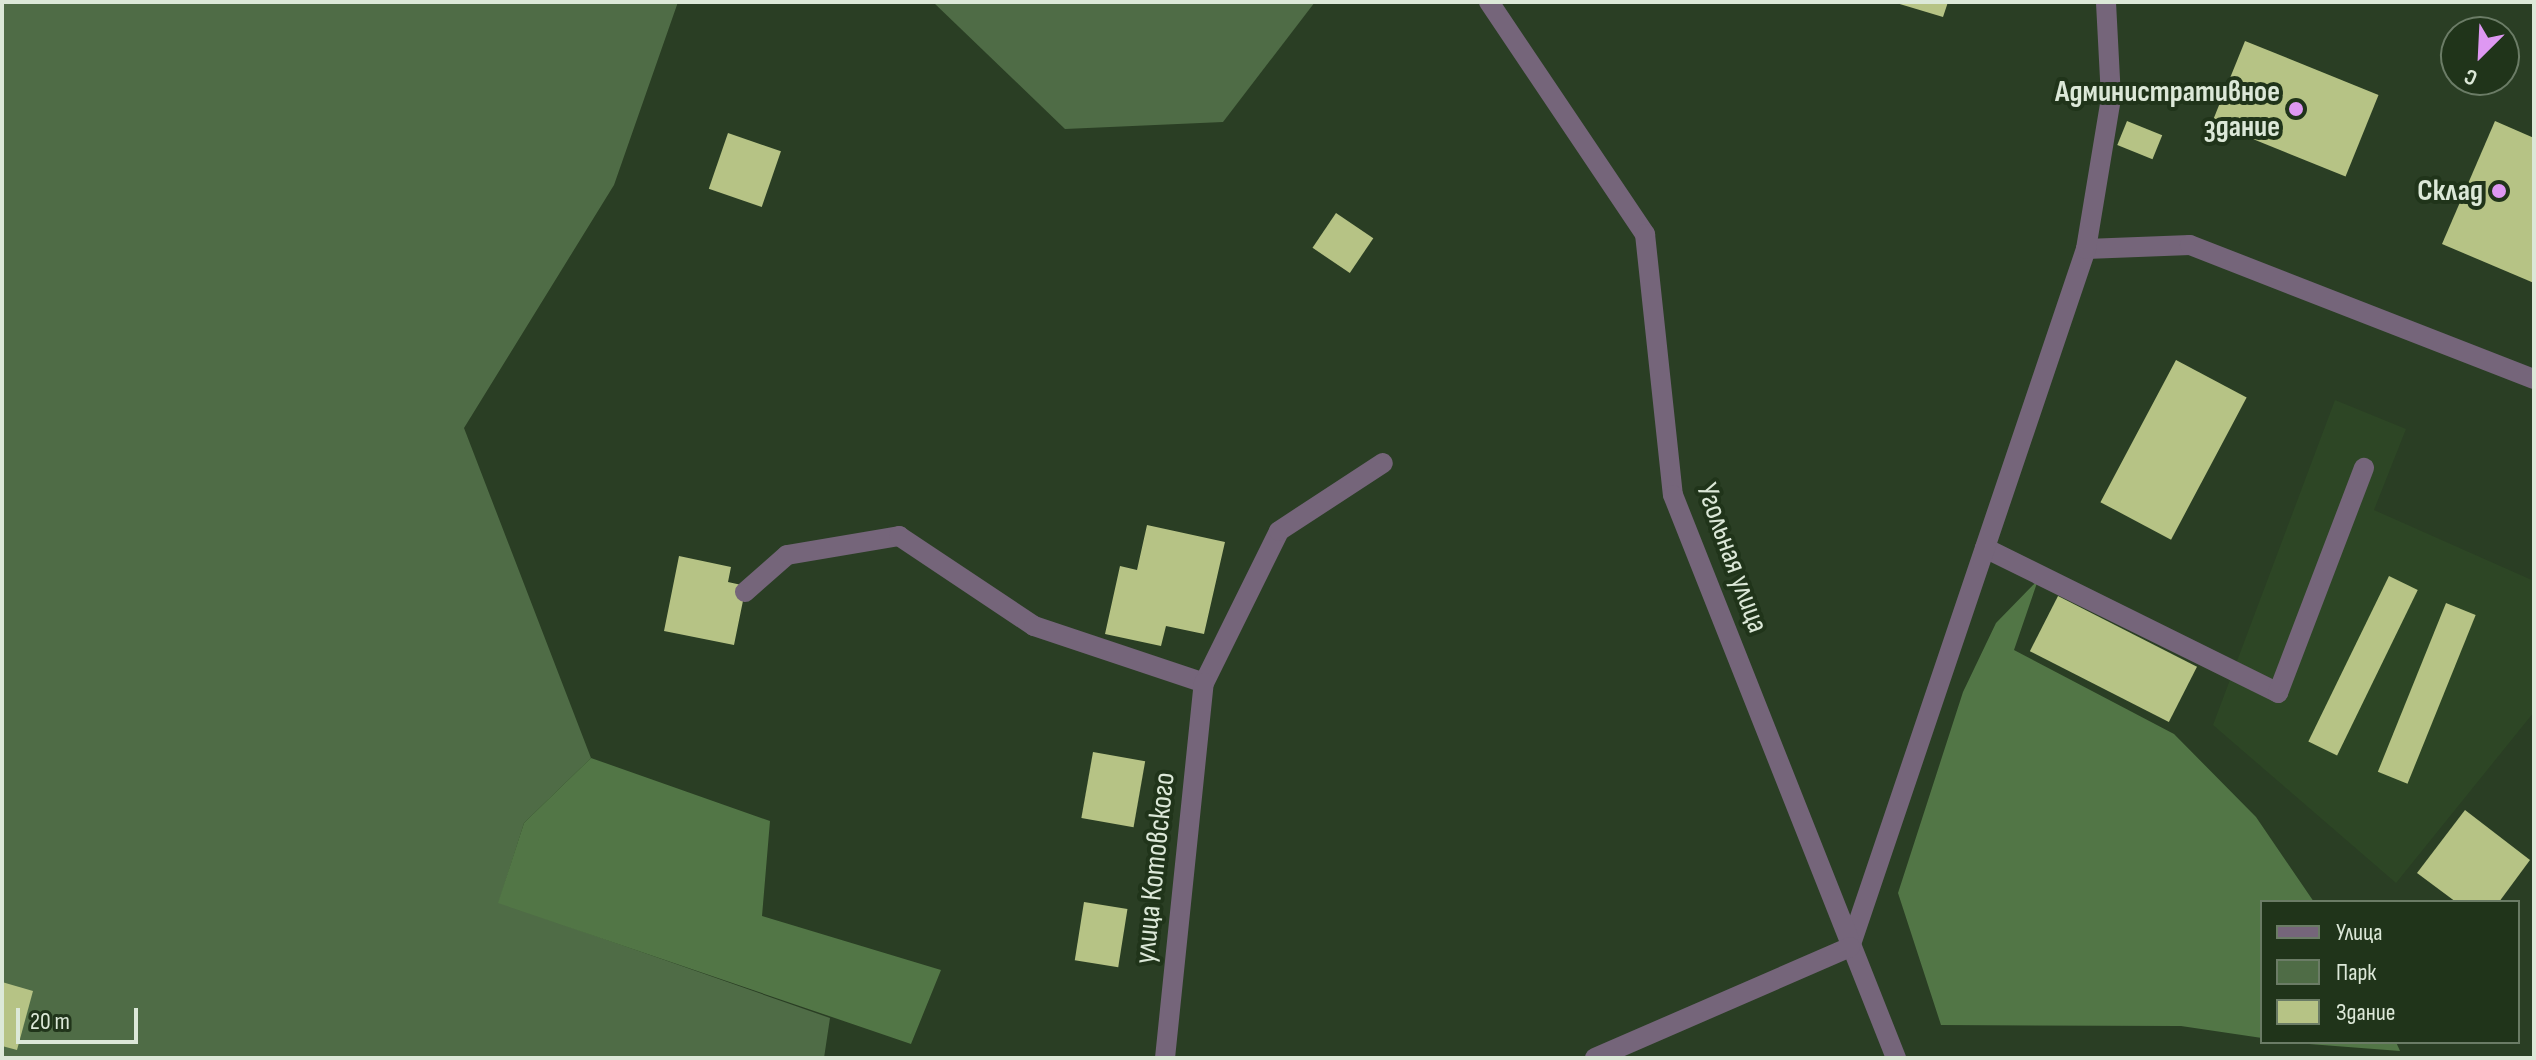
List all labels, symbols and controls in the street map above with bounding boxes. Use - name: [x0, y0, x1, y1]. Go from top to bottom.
- north arrow: [2440, 16, 2520, 96]
- text: С: [2460, 62, 2482, 91]
- place label: Административное здание: [2055, 74, 2280, 144]
- marker: Административное здание: [2287, 100, 2305, 118]
- place label: Склад: [2417, 173, 2483, 209]
- marker: Склад: [2490, 182, 2508, 200]
- street label: Угольная улица: [1688, 478, 1776, 638]
- street label: улица Котовского: [1127, 771, 1183, 965]
- legend: [2260, 900, 2520, 1044]
- text: Улица: [2336, 918, 2382, 947]
- text: Парк: [2336, 958, 2376, 987]
- scale bar: [20, 992, 142, 1042]
- text: Здание: [2336, 998, 2395, 1027]
- text: 20 m: [30, 1007, 70, 1036]

